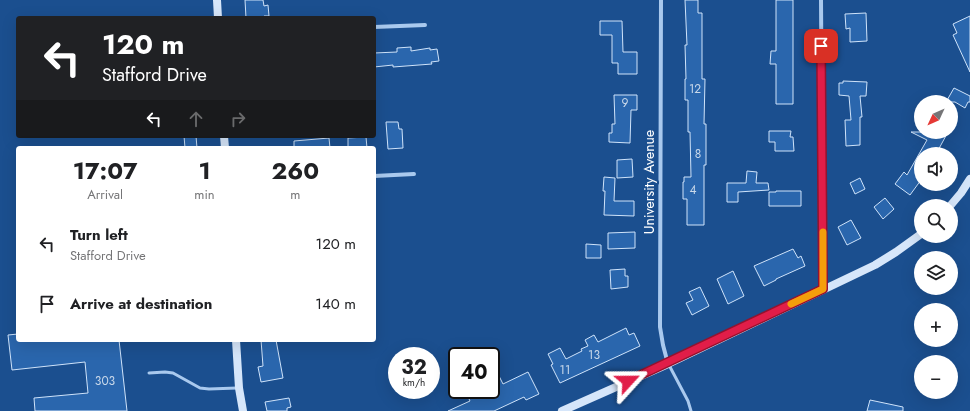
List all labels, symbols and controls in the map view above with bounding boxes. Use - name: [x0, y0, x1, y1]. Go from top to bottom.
- text: 120 m: [102, 24, 185, 65]
- pin: [804, 29, 838, 63]
- icon: left: [36, 32, 88, 84]
- icon: arrive: [810, 35, 832, 57]
- text: Stafford Drive: [102, 62, 207, 88]
- house number: 12: [689, 80, 701, 98]
- house number: 9: [622, 94, 629, 112]
- north arrow: [914, 95, 958, 139]
- map controls: [914, 95, 958, 399]
- icon: left: [143, 108, 165, 130]
- icon: ahead: [185, 108, 207, 130]
- icon: right: [227, 108, 249, 130]
- street label: University Avenue: [639, 130, 659, 234]
- house number: 8: [695, 145, 701, 163]
- button: sound: [914, 147, 958, 191]
- text: 17:07: [73, 153, 138, 188]
- text: 1: [198, 153, 211, 188]
- text: 260: [271, 153, 319, 188]
- house number: 4: [690, 181, 697, 199]
- text: Arrival: [87, 185, 123, 204]
- text: min: [194, 185, 215, 204]
- text: m: [290, 185, 300, 204]
- button: search: [914, 199, 958, 243]
- text: Turn left: [70, 224, 128, 246]
- icon: left: [36, 233, 58, 255]
- text: 120 m: [316, 233, 356, 255]
- text: Stafford Drive: [70, 246, 146, 265]
- button: layers: [914, 251, 958, 295]
- icon: arrive: [36, 293, 58, 315]
- text: Arrive at destination: [70, 293, 212, 315]
- text: 140 m: [315, 293, 356, 315]
- button: +: [914, 303, 958, 347]
- house number: 13: [588, 346, 600, 364]
- speed limit sign: 40: [448, 347, 500, 399]
- text: 32: [401, 353, 427, 382]
- button: −: [914, 355, 958, 399]
- position arrow: [607, 360, 649, 402]
- house number: 11: [560, 361, 570, 379]
- house number: 303: [95, 372, 116, 390]
- text: km/h: [403, 375, 425, 390]

